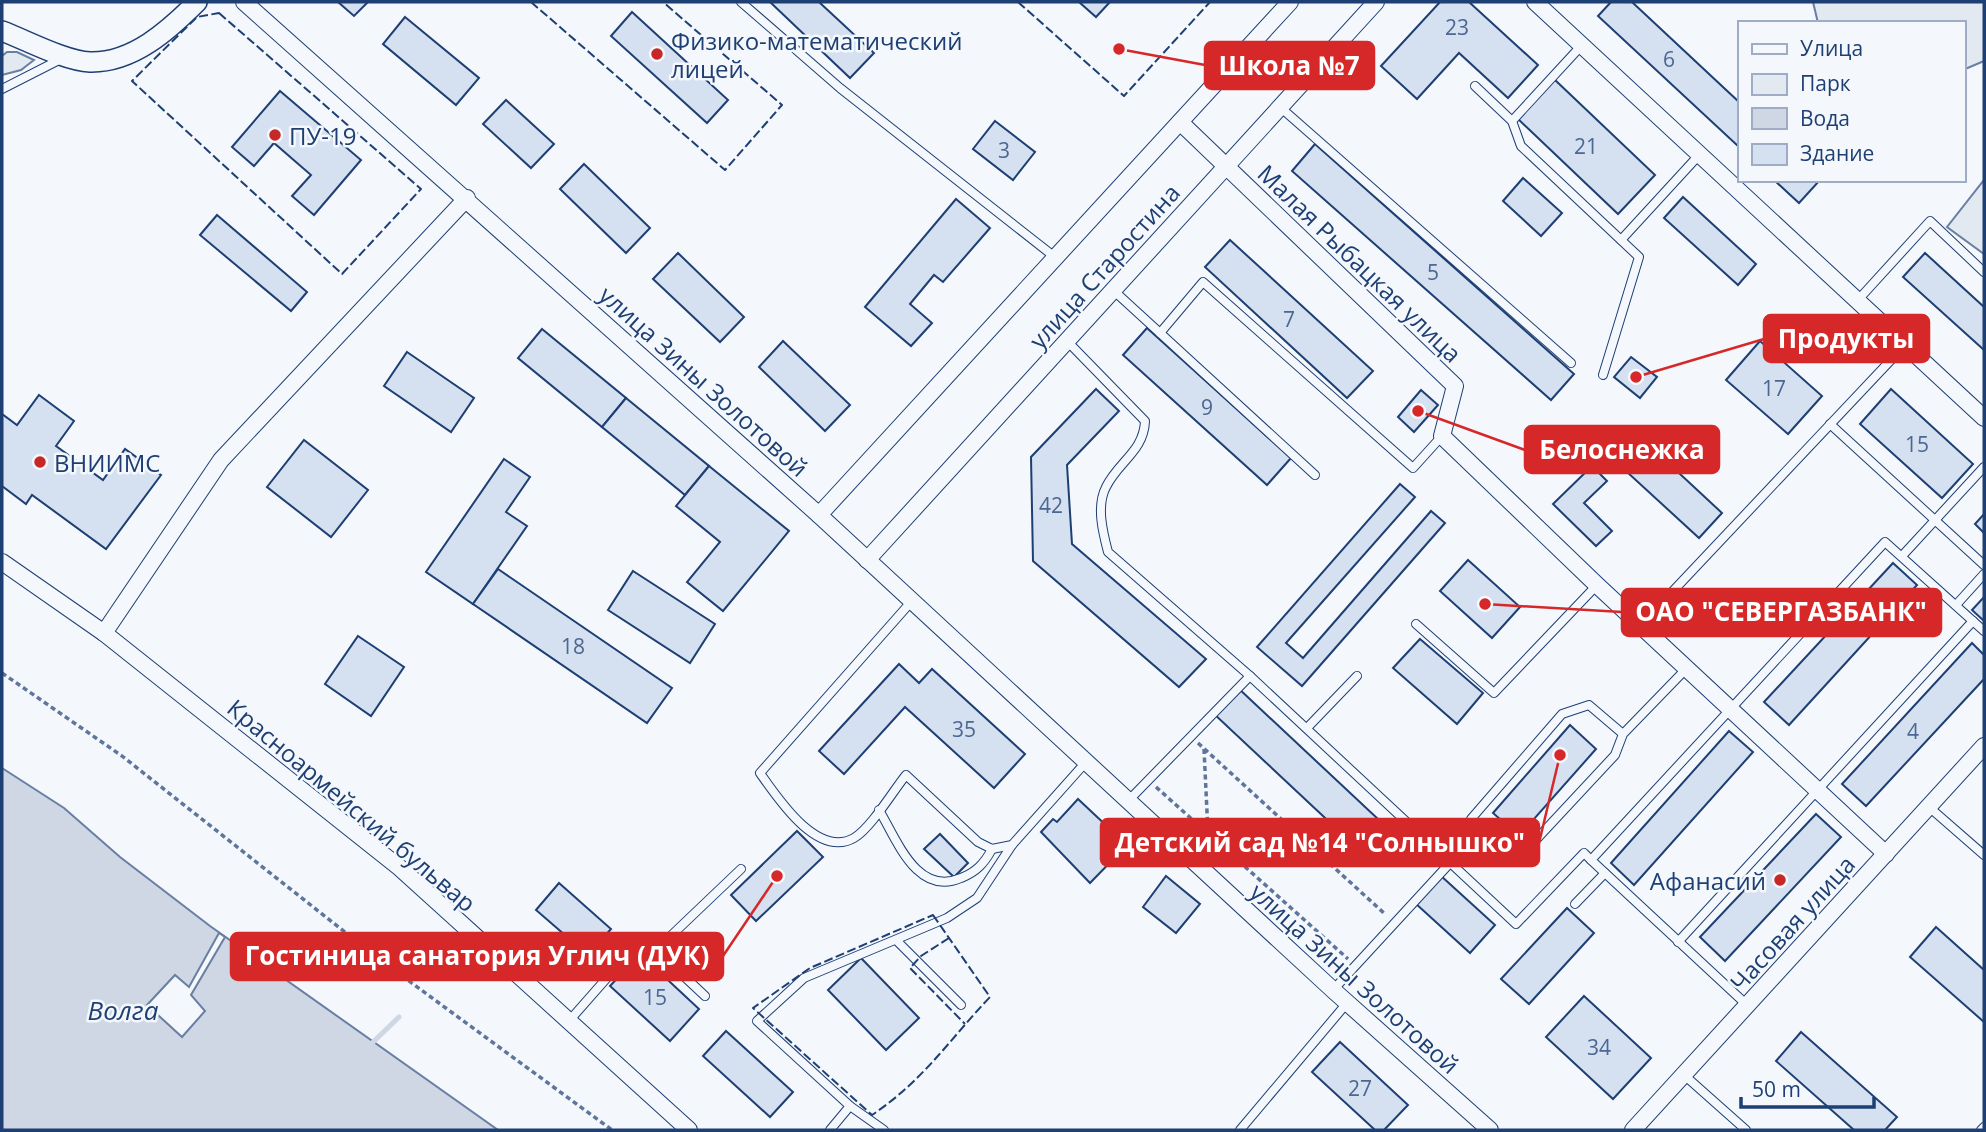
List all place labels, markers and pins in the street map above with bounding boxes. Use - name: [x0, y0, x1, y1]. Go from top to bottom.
- place label: Физико-математический лицей: [671, 24, 962, 85]
- callout: Школа №7: [1205, 42, 1374, 89]
- marker: Физико-математический лицей: [649, 46, 665, 62]
- place label: ПУ-19: [289, 119, 356, 152]
- marker: ПУ-19: [267, 127, 283, 143]
- callout: Продукты: [1764, 315, 1929, 362]
- callout: Белоснежка: [1525, 426, 1719, 473]
- place label: ВНИИМС: [54, 446, 160, 479]
- marker: ВНИИМС: [32, 454, 48, 470]
- callout: ОАО "СЕВЕРГАЗБАНК": [1622, 589, 1941, 636]
- callout: Детский сад №14 "Солнышко": [1101, 819, 1539, 866]
- place label: Афанасий: [1650, 864, 1766, 897]
- marker: Афанасий: [1772, 872, 1788, 888]
- callout: Гостиница санатория Углич (ДУК): [231, 933, 723, 980]

